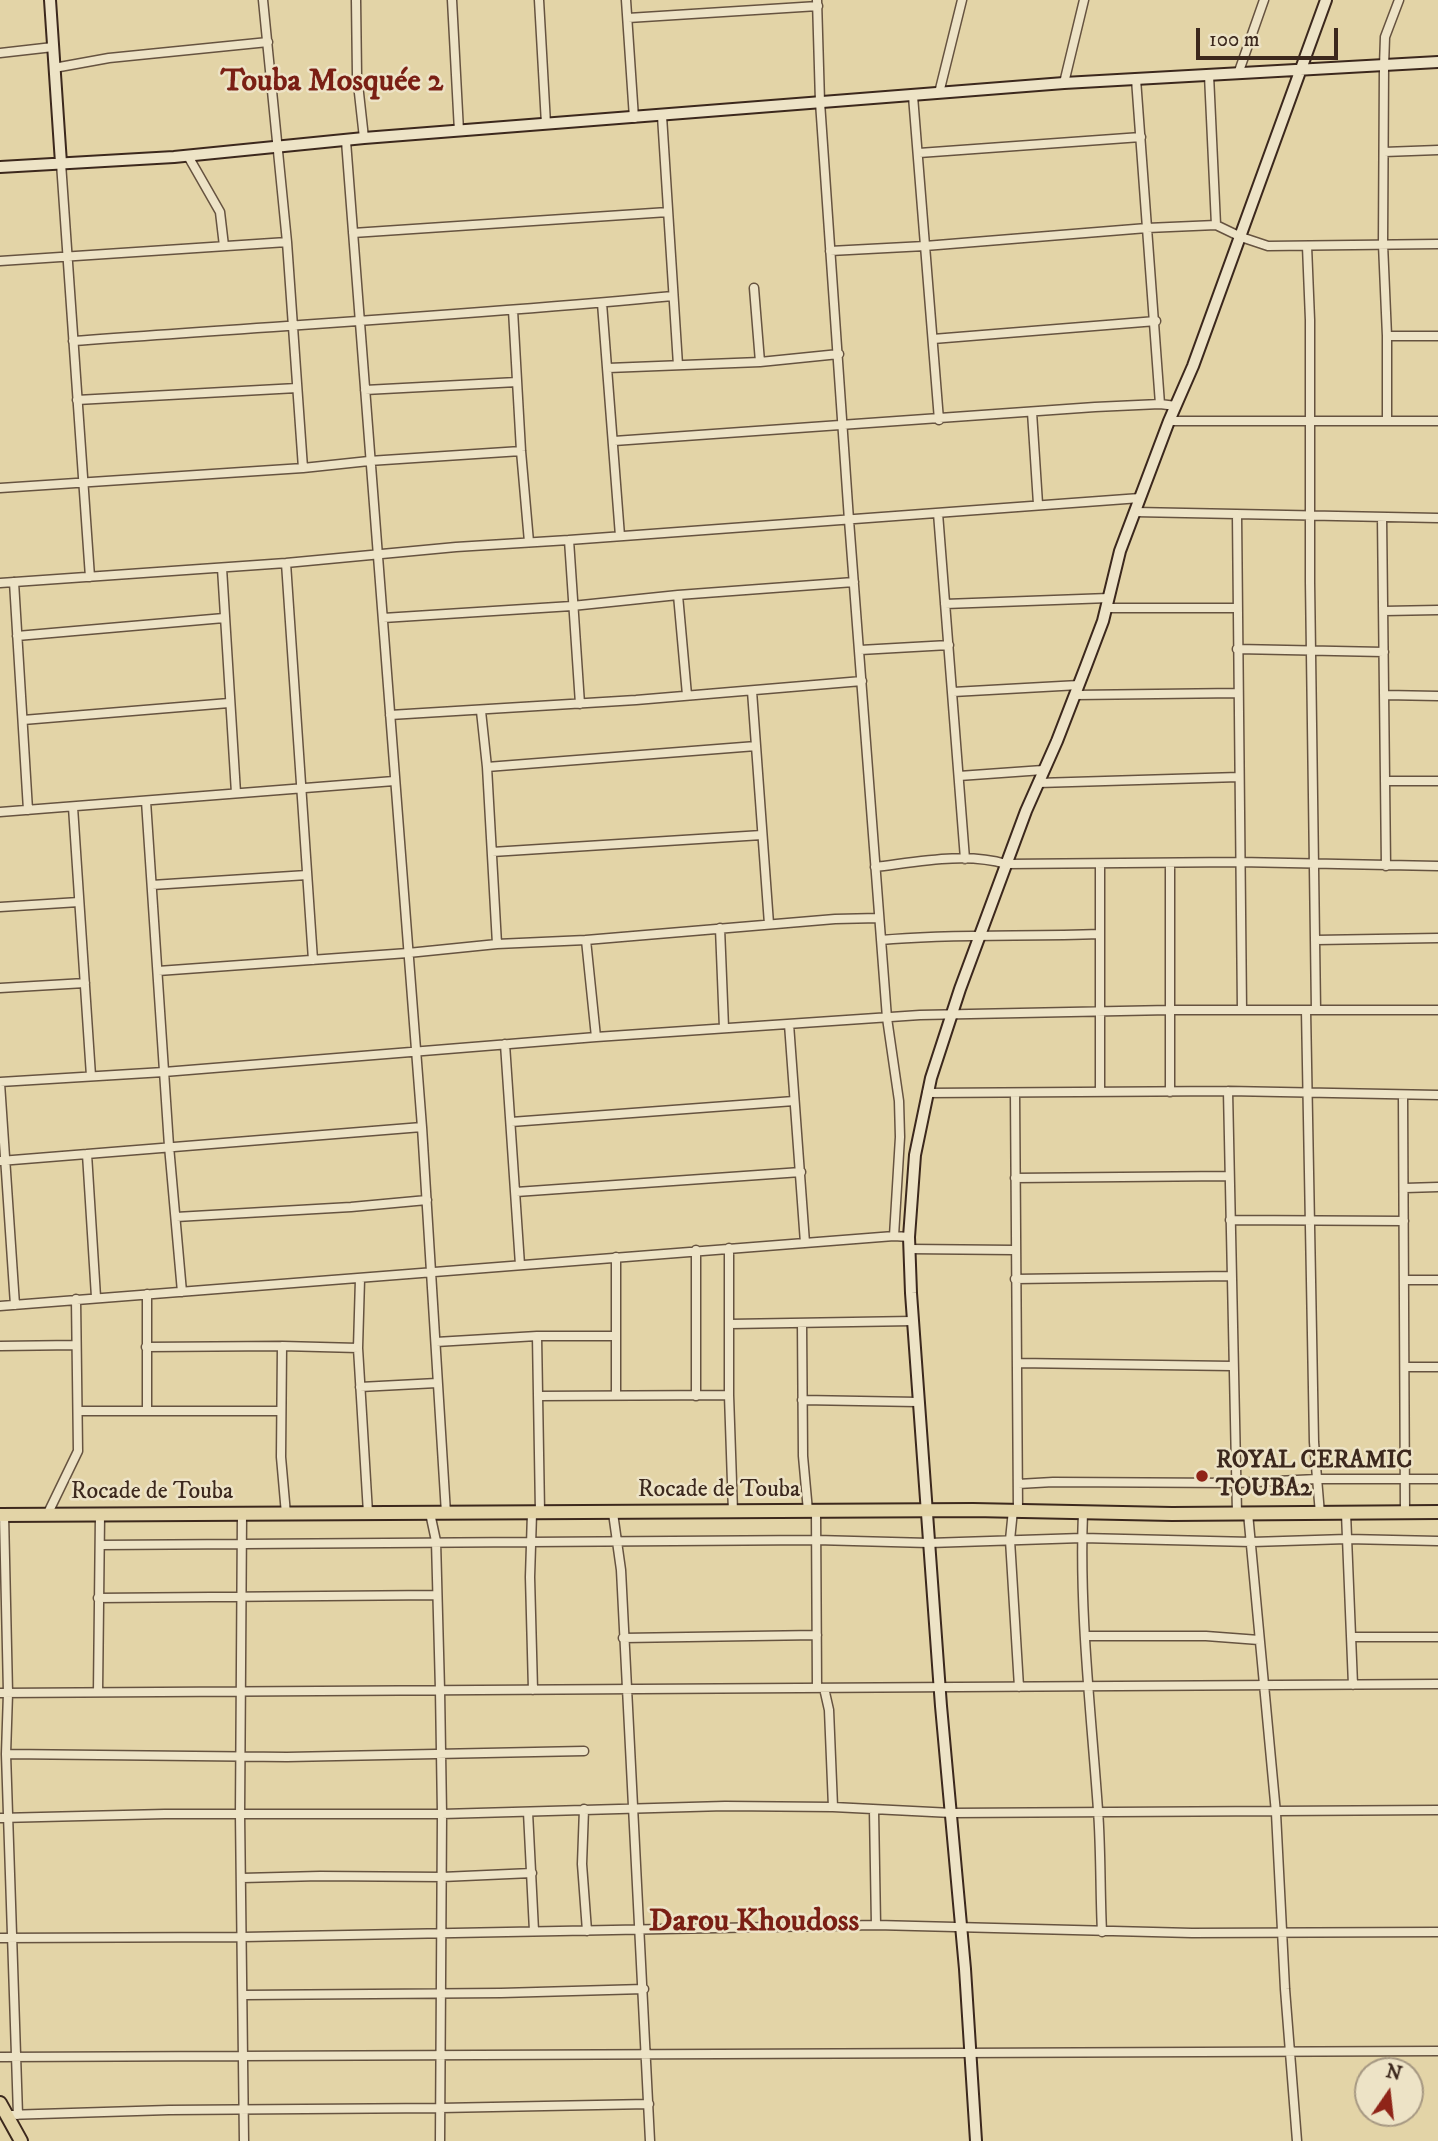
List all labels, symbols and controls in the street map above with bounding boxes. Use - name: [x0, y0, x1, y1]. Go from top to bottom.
- scale bar: [1200, 14, 1342, 58]
- text: 100 m: [1209, 27, 1260, 53]
- district label: Touba Mosquée 2: [221, 64, 443, 102]
- place label: ROYAL CERAMIC TOUBA2: [1216, 1448, 1412, 1504]
- marker: ROYAL CERAMIC TOUBA2: [1194, 1468, 1210, 1484]
- street label: Rocade de Touba: [638, 1477, 800, 1505]
- street label: Rocade de Touba: [71, 1479, 233, 1507]
- district label: Darou Khoudoss: [649, 1904, 859, 1942]
- north arrow: [1354, 2057, 1424, 2127]
- text: N: [1383, 2060, 1404, 2086]

